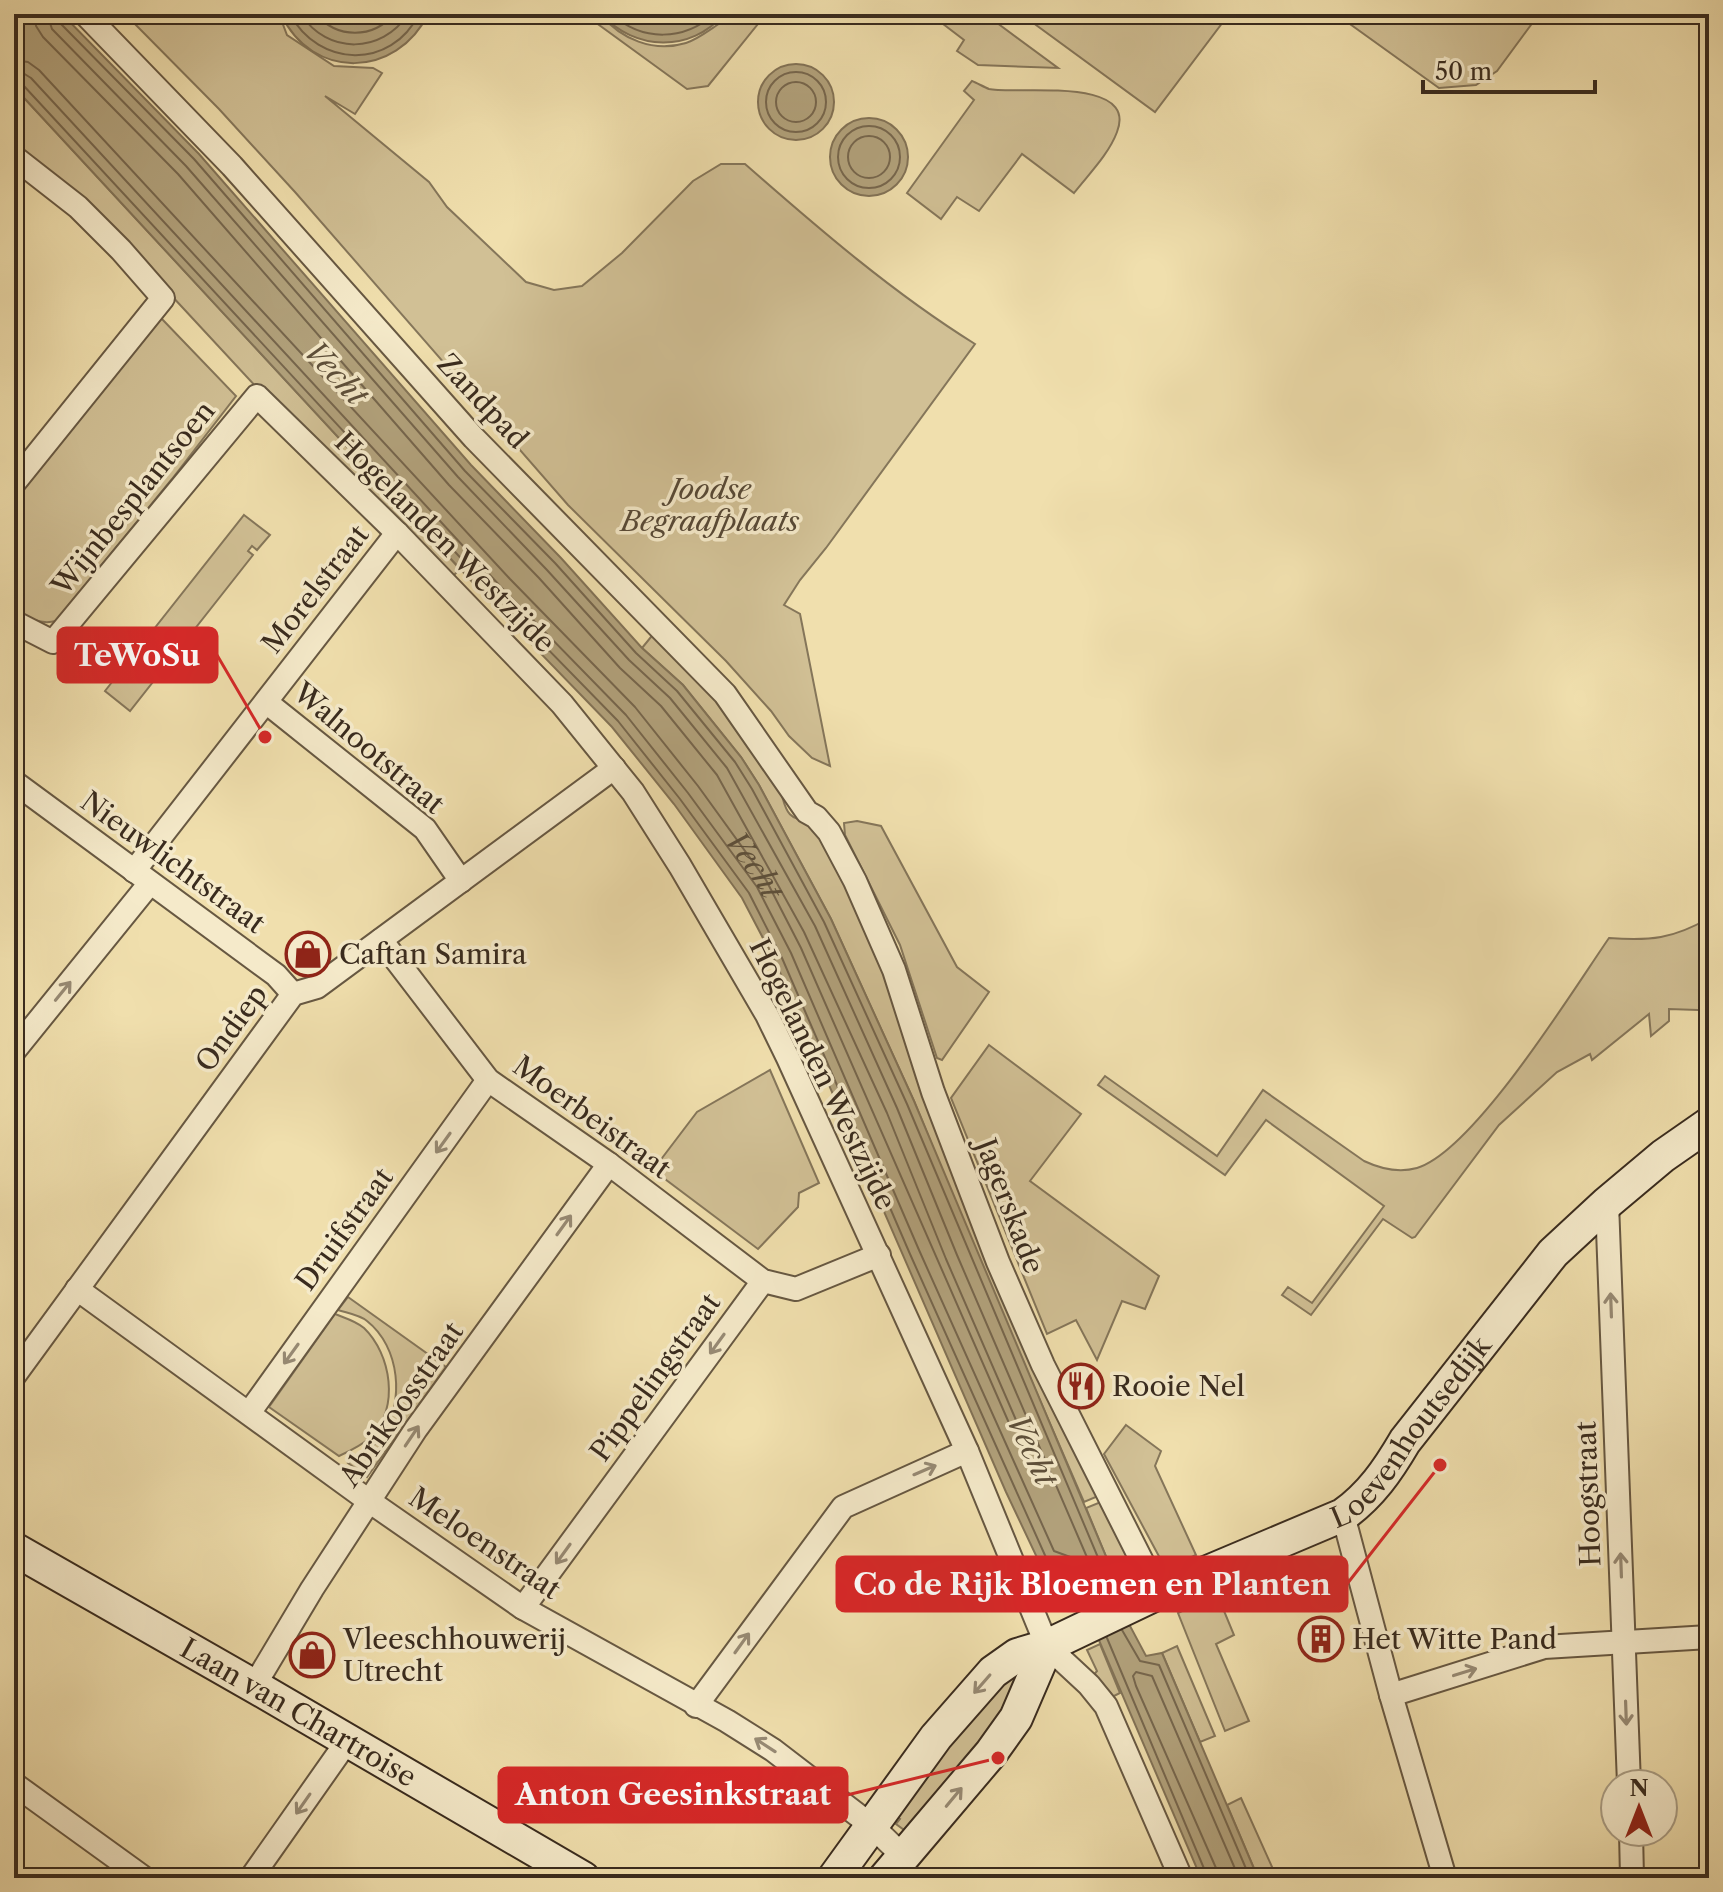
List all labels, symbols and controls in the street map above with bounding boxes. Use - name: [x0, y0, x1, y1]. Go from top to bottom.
- scale bar: [1423, 44, 1595, 94]
- text: 50 m: [1435, 57, 1492, 86]
- water label: Vecht: [297, 333, 376, 414]
- street label: Zandpad: [431, 346, 535, 456]
- street label: Wijnbesplantsoen: [44, 394, 222, 603]
- street label: Hogelanden Westzijde: [328, 425, 562, 659]
- park label: Joodse Begraafplaats: [619, 472, 800, 538]
- street label: Morelstraat: [254, 518, 376, 660]
- callout: TeWoSu: [58, 628, 217, 682]
- text: TeWoSu: [74, 637, 200, 674]
- street label: Walnootstraat: [286, 675, 451, 821]
- street label: Nieuwlichtstraat: [74, 784, 272, 940]
- water label: Vecht: [718, 823, 792, 906]
- shop icon: Caftan Samira: [284, 930, 332, 978]
- street label: Hogelanden Westzijde: [742, 933, 904, 1215]
- place label: Caftan Samira: [339, 937, 527, 971]
- street label: Ondiep: [188, 978, 274, 1078]
- one-way arrow: [54, 981, 72, 1001]
- street label: Moerbeistraat: [507, 1048, 677, 1186]
- street label: Jagerskade: [967, 1130, 1051, 1278]
- one-way arrow: [434, 1132, 451, 1153]
- street label: Druifstraat: [288, 1161, 400, 1297]
- one-way arrow: [556, 1215, 573, 1236]
- street label: Pippelingstraat: [583, 1286, 727, 1468]
- one-way arrow: [1603, 1292, 1618, 1319]
- street label: Abrikoosstraat: [331, 1315, 470, 1493]
- street label: Loevenhoutsedijk: [1325, 1328, 1499, 1535]
- one-way arrow: [708, 1333, 725, 1354]
- one-way arrow: [283, 1343, 299, 1365]
- restaurant icon: Rooie Nel: [1057, 1362, 1105, 1410]
- place label: Rooie Nel: [1112, 1369, 1245, 1403]
- water label: Vecht: [999, 1408, 1065, 1493]
- street label: Hoogstraat: [1568, 1421, 1608, 1567]
- one-way arrow: [404, 1425, 420, 1447]
- one-way arrow: [912, 1461, 937, 1476]
- street label: Meloenstraat: [403, 1480, 567, 1606]
- one-way arrow: [555, 1542, 571, 1564]
- one-way arrow: [1613, 1552, 1628, 1579]
- callout: Co de Rijk Bloemen en Planten: [837, 1557, 1347, 1611]
- text: Co de Rijk Bloemen en Planten: [853, 1566, 1331, 1603]
- building icon: Het Witte Pand: [1297, 1615, 1345, 1663]
- place label: Vleeschhouwerij Utrecht: [342, 1622, 566, 1688]
- place label: Het Witte Pand: [1352, 1622, 1557, 1656]
- street label: Laan van Chartroise: [175, 1631, 422, 1794]
- shop icon: Vleeschhouwerij Utrecht: [288, 1631, 336, 1679]
- one-way arrow: [734, 1633, 750, 1655]
- one-way arrow: [1452, 1664, 1478, 1679]
- one-way arrow: [973, 1674, 991, 1694]
- one-way arrow: [1619, 1699, 1634, 1726]
- one-way arrow: [754, 1737, 776, 1754]
- callout: Anton Geesinkstraat: [499, 1768, 847, 1822]
- north arrow: [1599, 1768, 1679, 1848]
- text: N: [1629, 1775, 1649, 1802]
- text: Anton Geesinkstraat: [514, 1776, 831, 1813]
- one-way arrow: [945, 1787, 963, 1807]
- one-way arrow: [295, 1792, 311, 1814]

